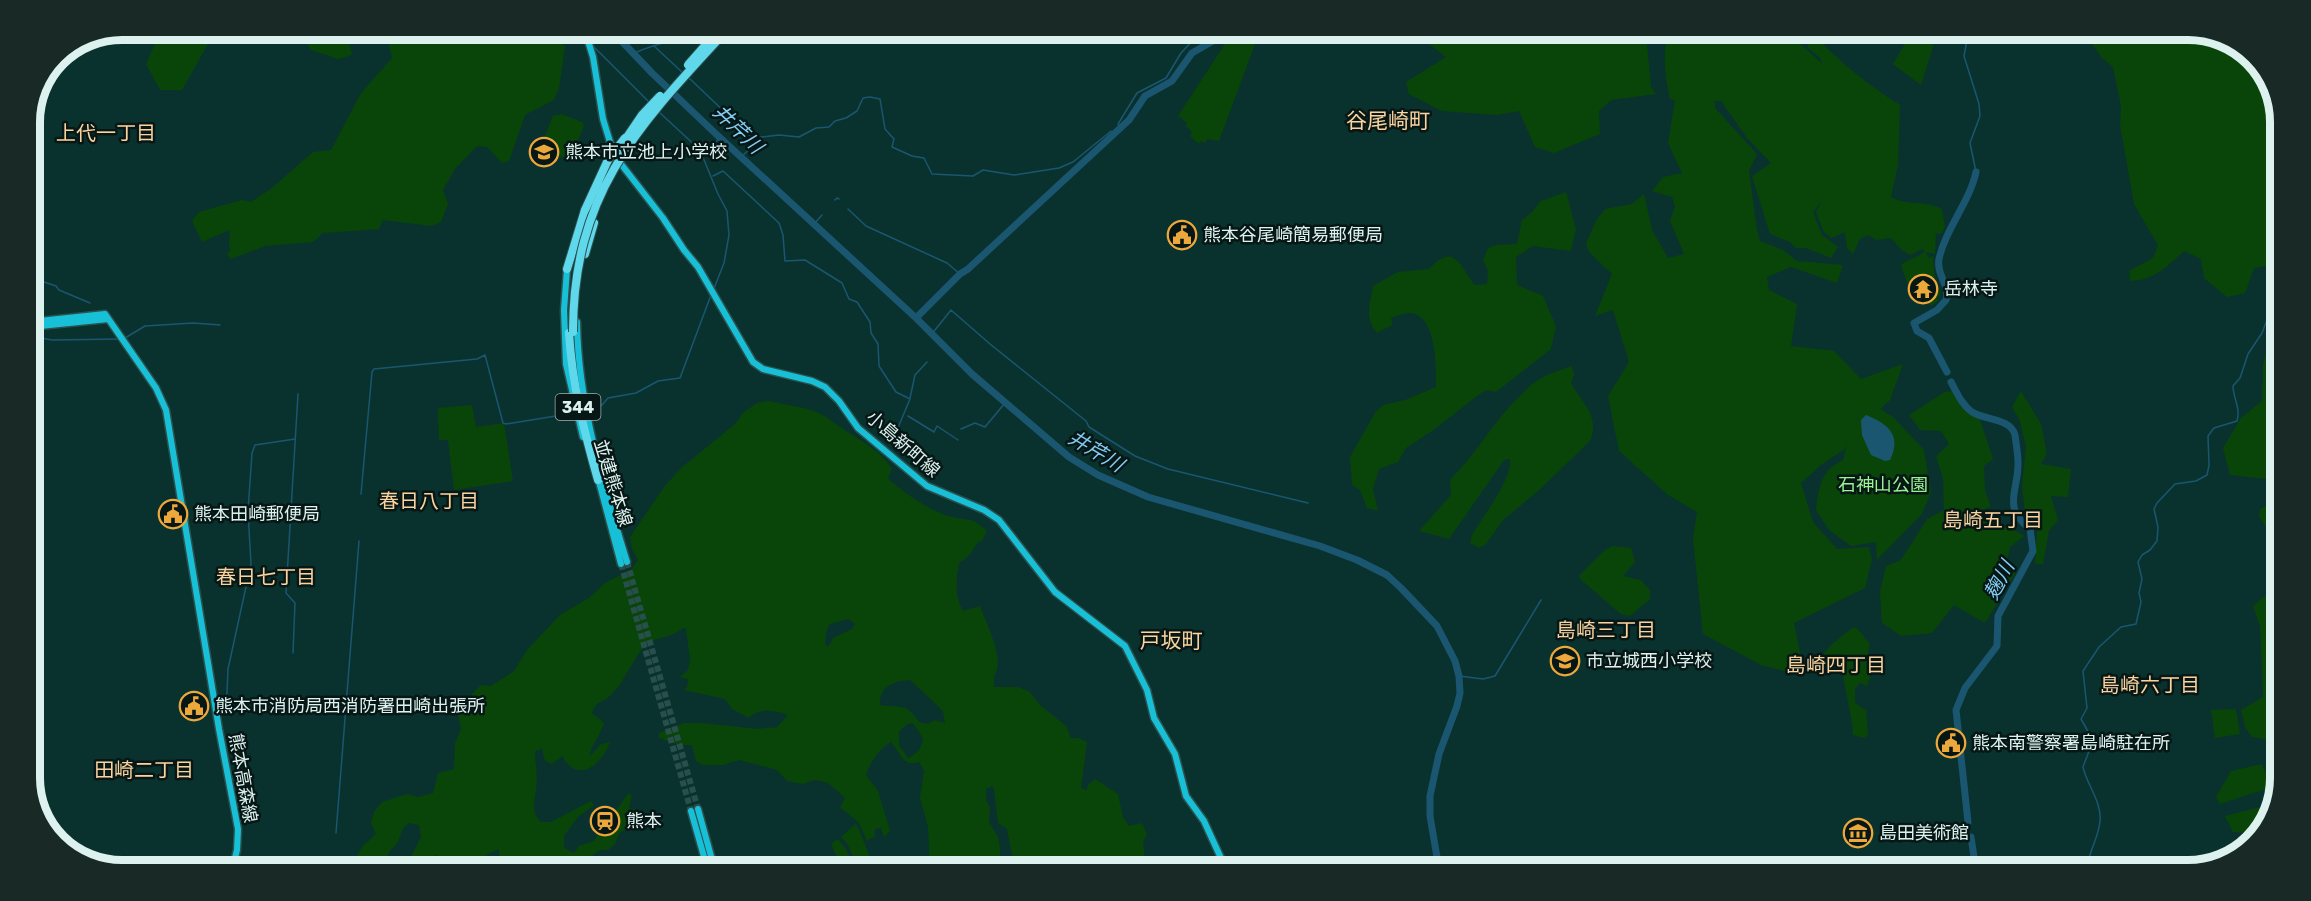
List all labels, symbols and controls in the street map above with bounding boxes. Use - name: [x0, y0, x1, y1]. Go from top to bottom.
- water label: 井芹川: [708, 100, 769, 160]
- district label: 谷尾崎町: [1346, 108, 1430, 133]
- district label: 上代一丁目: [56, 121, 156, 145]
- school or university icon: 熊本市立池上小学校: [528, 136, 560, 168]
- place label: 熊本市立池上小学校: [565, 141, 727, 163]
- public building icon: 熊本谷尾崎簡易郵便局: [1166, 219, 1198, 251]
- place label: 熊本谷尾崎簡易郵便局: [1203, 224, 1383, 246]
- temple icon: 岳林寺: [1907, 273, 1939, 305]
- place label: 岳林寺: [1944, 278, 1998, 300]
- road number: 344: [556, 394, 600, 420]
- street label: 小島新町線: [862, 406, 944, 482]
- water label: 井芹川: [1064, 425, 1130, 478]
- street label: 並建熊本線: [589, 437, 637, 529]
- park label: 石神山公園: [1838, 474, 1928, 496]
- district label: 春日八丁目: [379, 489, 479, 513]
- public building icon: 熊本田崎郵便局: [157, 498, 189, 530]
- place label: 熊本田崎郵便局: [194, 503, 320, 525]
- district label: 島崎五丁目: [1943, 508, 2043, 532]
- water label: 麹川: [1979, 555, 2020, 603]
- district label: 春日七丁目: [216, 565, 316, 589]
- district label: 島崎三丁目: [1556, 618, 1656, 642]
- district label: 戸坂町: [1140, 628, 1203, 653]
- school or university icon: 市立城西小学校: [1549, 645, 1581, 677]
- place label: 市立城西小学校: [1586, 650, 1712, 672]
- district label: 島崎四丁目: [1786, 653, 1886, 677]
- district label: 島崎六丁目: [2100, 673, 2200, 697]
- public building icon: 熊本市消防局西消防署田崎出張所: [178, 690, 210, 722]
- place label: 熊本市消防局西消防署田崎出張所: [215, 695, 485, 717]
- public building icon: 熊本南警察署島崎駐在所: [1935, 727, 1967, 759]
- street label: 熊本高森線: [224, 732, 262, 824]
- place label: 熊本南警察署島崎駐在所: [1972, 732, 2170, 754]
- district label: 田崎二丁目: [94, 758, 194, 782]
- station icon: 熊本: [589, 805, 621, 837]
- place label: 熊本: [626, 810, 662, 832]
- museum icon: 島田美術館: [1842, 817, 1874, 849]
- place label: 島田美術館: [1879, 822, 1969, 844]

